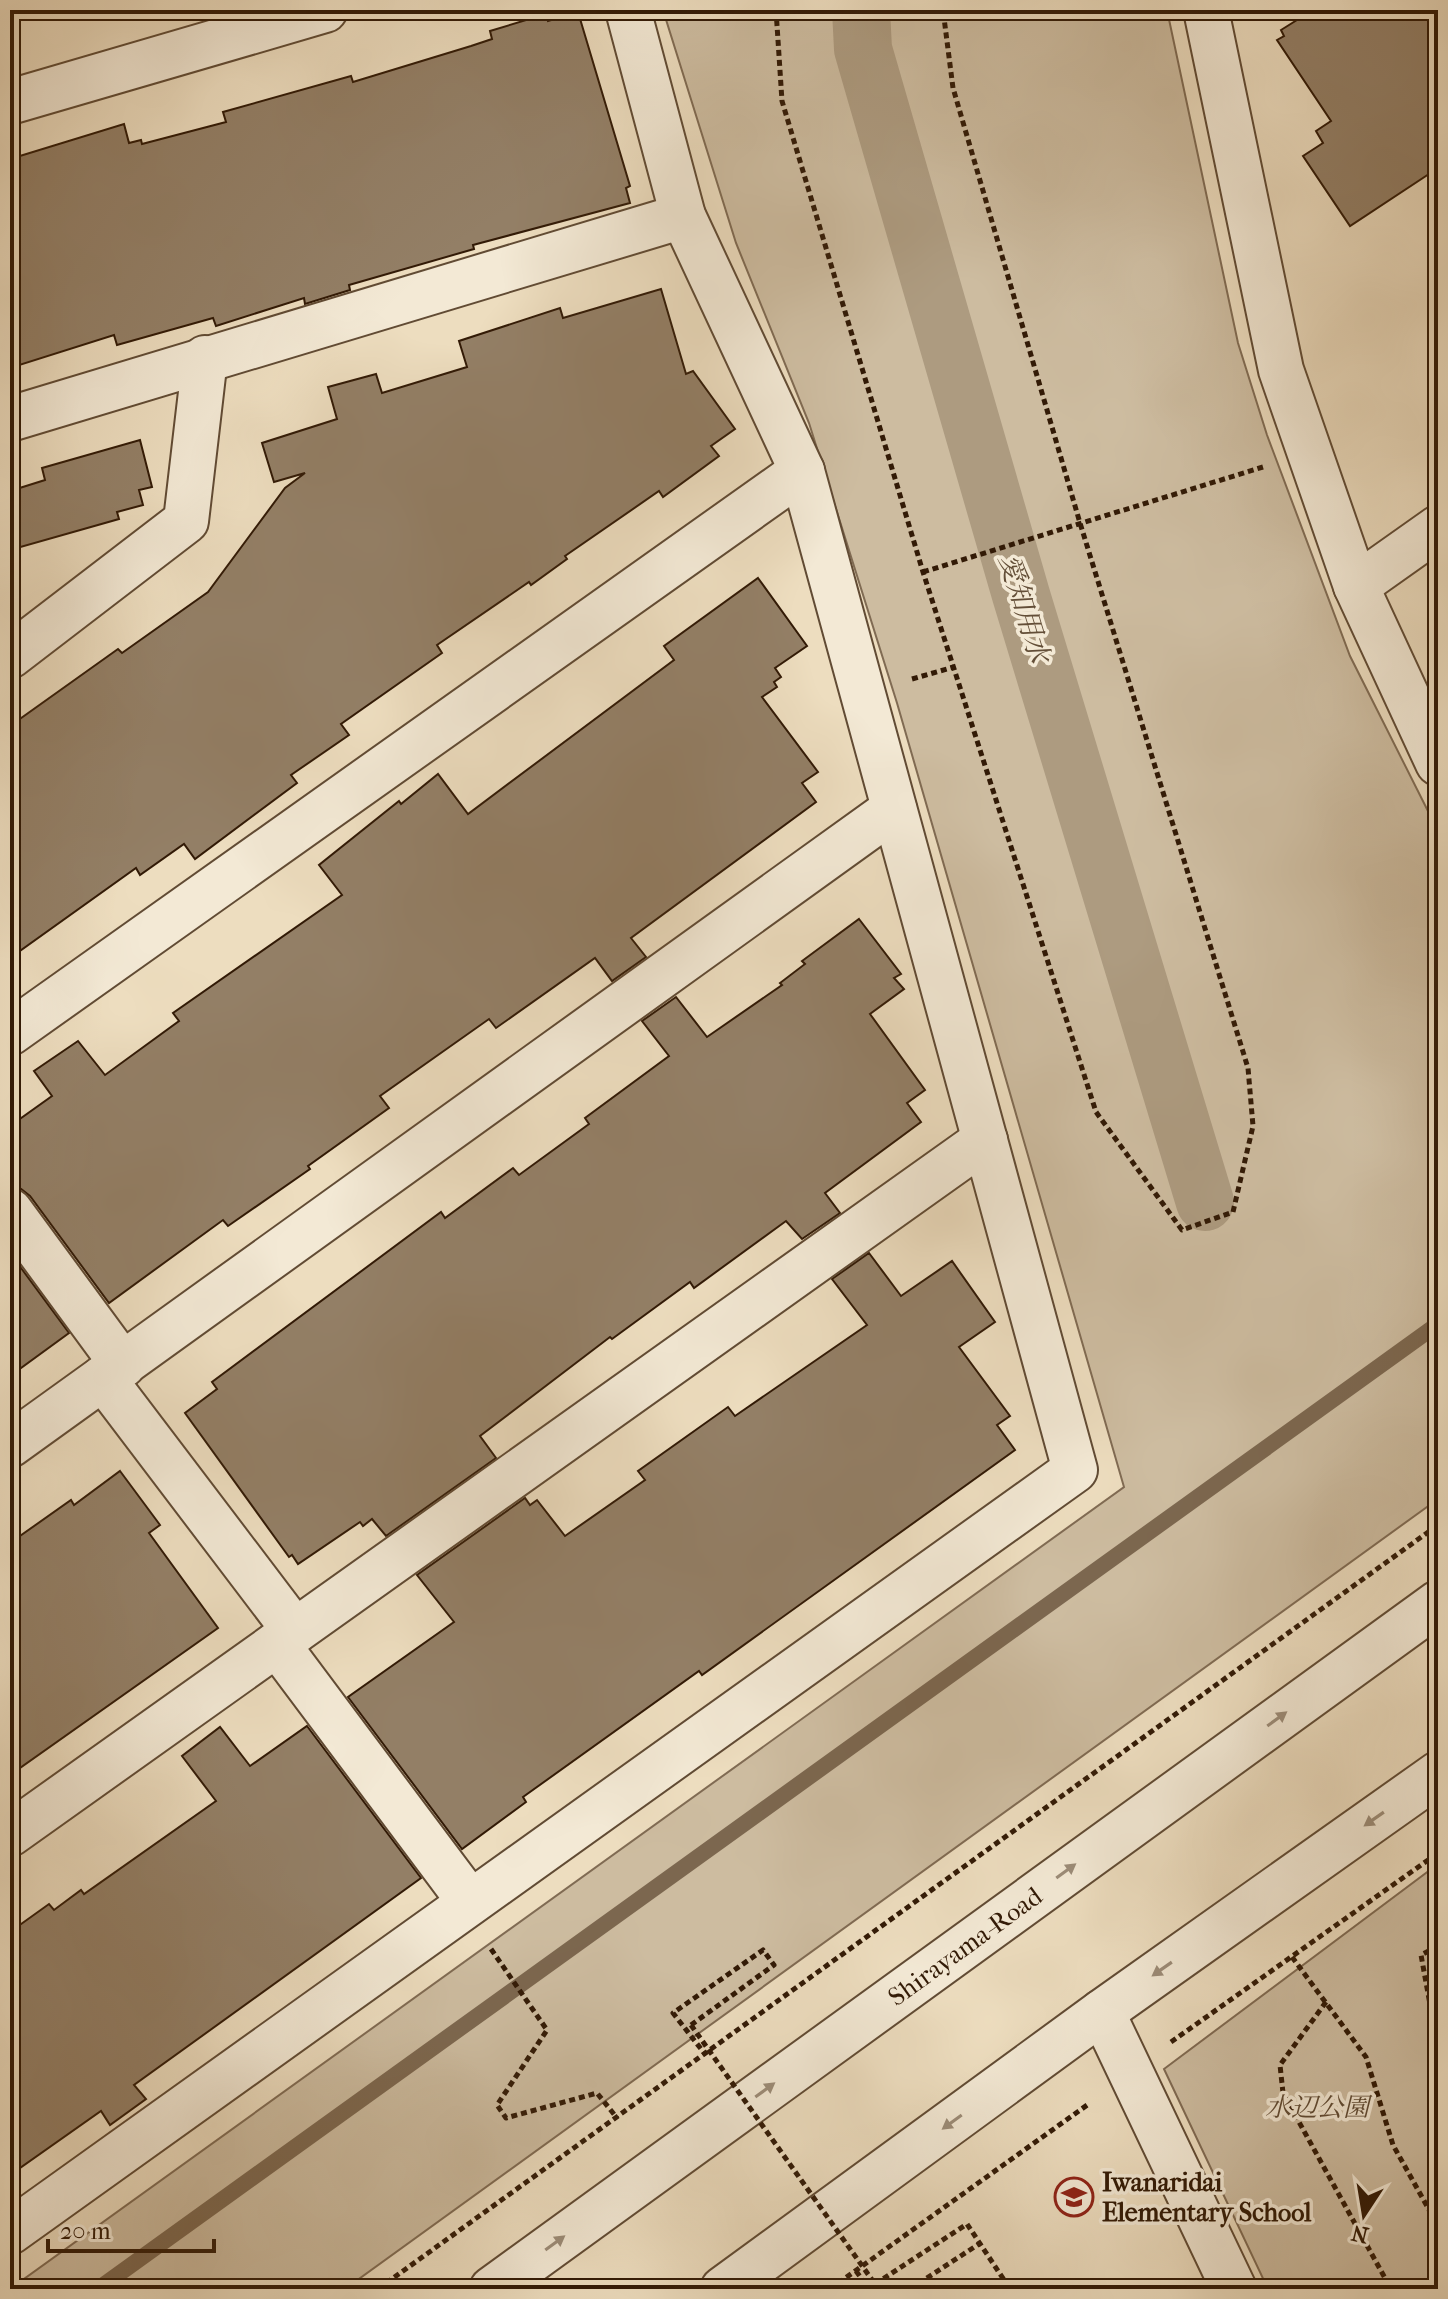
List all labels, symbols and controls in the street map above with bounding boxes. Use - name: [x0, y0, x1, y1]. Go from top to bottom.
- water label: 愛知用水: [992, 550, 1058, 669]
- one-way arrow: [1266, 1711, 1288, 1727]
- one-way arrow: [1364, 1811, 1385, 1826]
- one-way arrow: [1055, 1863, 1077, 1879]
- street label: Shirayama-Road: [882, 1880, 1049, 2013]
- one-way arrow: [1152, 1961, 1173, 1976]
- one-way arrow: [755, 2083, 776, 2098]
- park label: 水辺公園: [1265, 2092, 1373, 2123]
- one-way arrow: [941, 2113, 962, 2129]
- place label: Iwanaridai Elementary School: [1102, 2167, 1312, 2228]
- north arrow: [1324, 2175, 1404, 2255]
- school or university icon: Iwanaridai Elementary School: [1053, 2176, 1095, 2218]
- scale bar: [48, 2203, 214, 2253]
- text: 20 m: [60, 2217, 111, 2245]
- text: N: [1349, 2219, 1371, 2248]
- one-way arrow: [545, 2236, 566, 2251]

